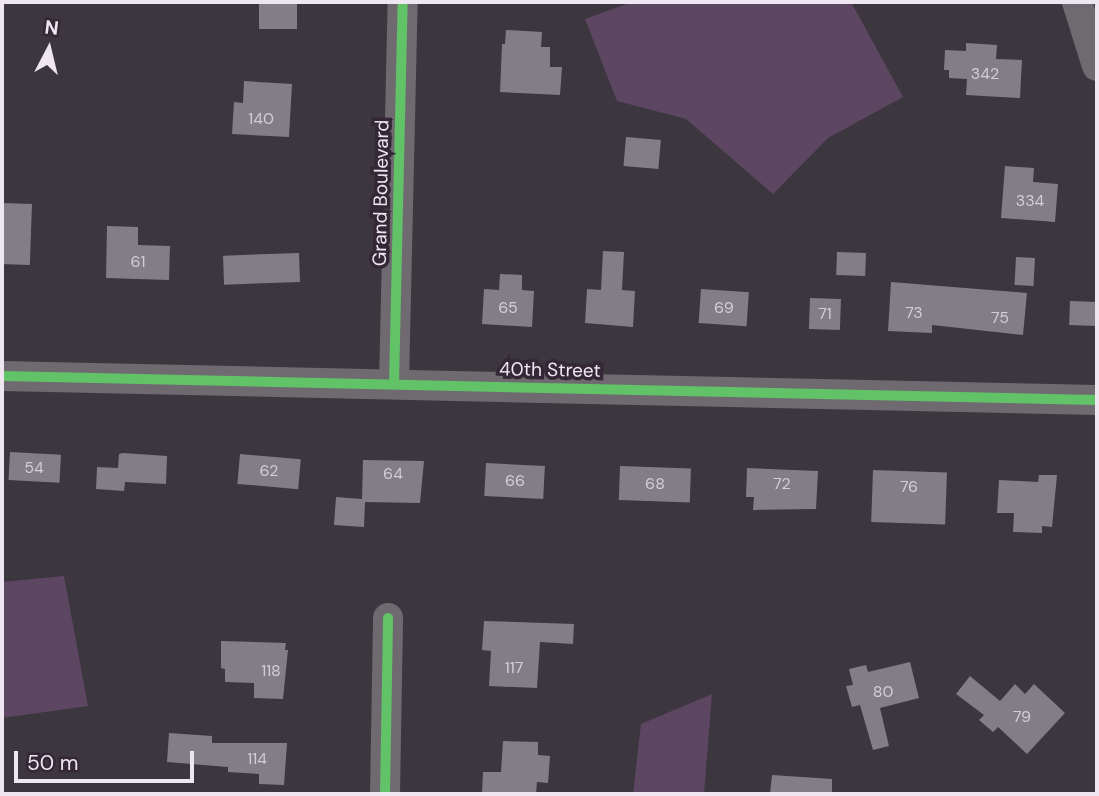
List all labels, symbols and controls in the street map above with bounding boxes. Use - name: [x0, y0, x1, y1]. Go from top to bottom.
- north arrow: [14, 14, 84, 84]
- text: N: [43, 14, 60, 41]
- house number: 342: [971, 64, 999, 84]
- house number: 140: [248, 109, 274, 129]
- street label: Grand Boulevard: [368, 120, 394, 266]
- house number: 334: [1016, 191, 1044, 211]
- house number: 61: [130, 252, 146, 272]
- house number: 65: [498, 298, 518, 318]
- house number: 69: [714, 298, 734, 318]
- house number: 73: [905, 303, 923, 323]
- house number: 71: [818, 304, 832, 324]
- house number: 75: [991, 308, 1009, 328]
- street label: 40th Street: [499, 358, 601, 382]
- house number: 54: [24, 458, 44, 478]
- house number: 62: [260, 461, 278, 481]
- house number: 64: [383, 464, 403, 484]
- house number: 66: [505, 471, 525, 491]
- house number: 68: [645, 474, 665, 494]
- house number: 72: [773, 474, 791, 494]
- house number: 76: [900, 477, 918, 497]
- house number: 117: [505, 658, 523, 678]
- house number: 118: [261, 661, 281, 681]
- house number: 80: [873, 682, 893, 702]
- house number: 79: [1013, 707, 1031, 727]
- scale bar: [18, 736, 198, 780]
- text: 50 m: [27, 749, 78, 777]
- house number: 114: [247, 749, 267, 769]

